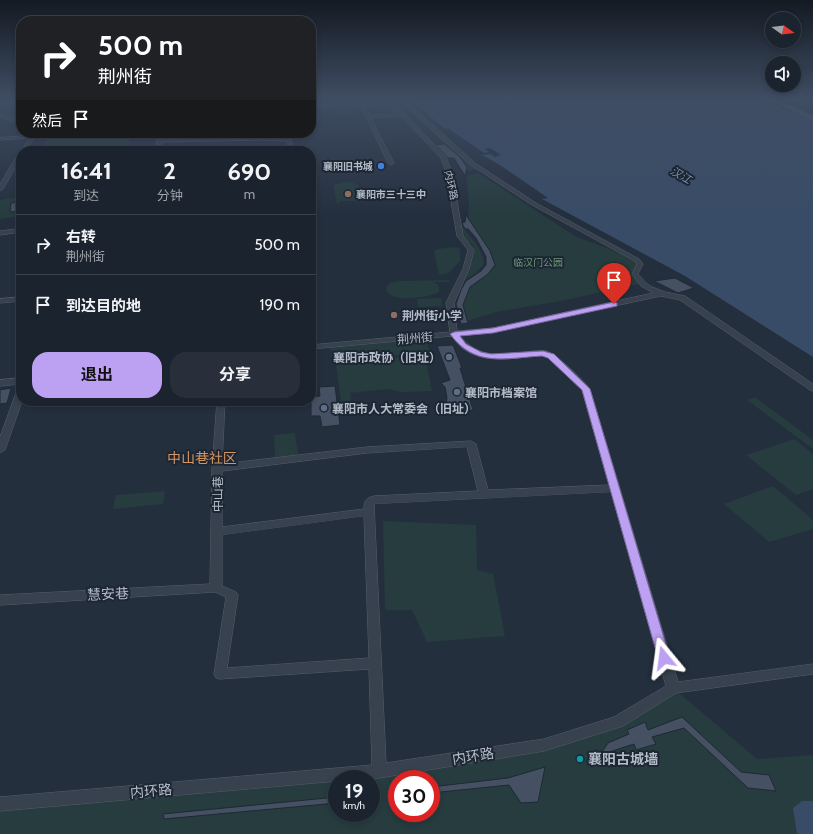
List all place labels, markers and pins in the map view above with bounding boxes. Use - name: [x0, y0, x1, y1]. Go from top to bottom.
- place label: 襄阳旧书城: [323, 160, 373, 173]
- marker: 襄阳旧书城: [376, 161, 386, 171]
- place label: 襄阳市三十三中: [356, 188, 426, 201]
- marker: 襄阳市三十三中: [343, 189, 353, 199]
- pin: [597, 263, 631, 304]
- place label: 荆州街小学: [402, 308, 462, 323]
- marker: 荆州街小学: [389, 310, 399, 320]
- place label: 襄阳市政协（旧址）: [333, 350, 441, 365]
- marker: 襄阳市政协（旧址）: [444, 352, 454, 362]
- place label: 襄阳市档案馆: [465, 385, 537, 400]
- marker: 襄阳市档案馆: [452, 387, 462, 397]
- place label: 襄阳市人大常委会（旧址）: [332, 401, 476, 416]
- marker: 襄阳市人大常委会（旧址）: [319, 403, 329, 413]
- place label: 襄阳古城墙: [588, 750, 658, 768]
- marker: 襄阳古城墙: [575, 754, 585, 764]

